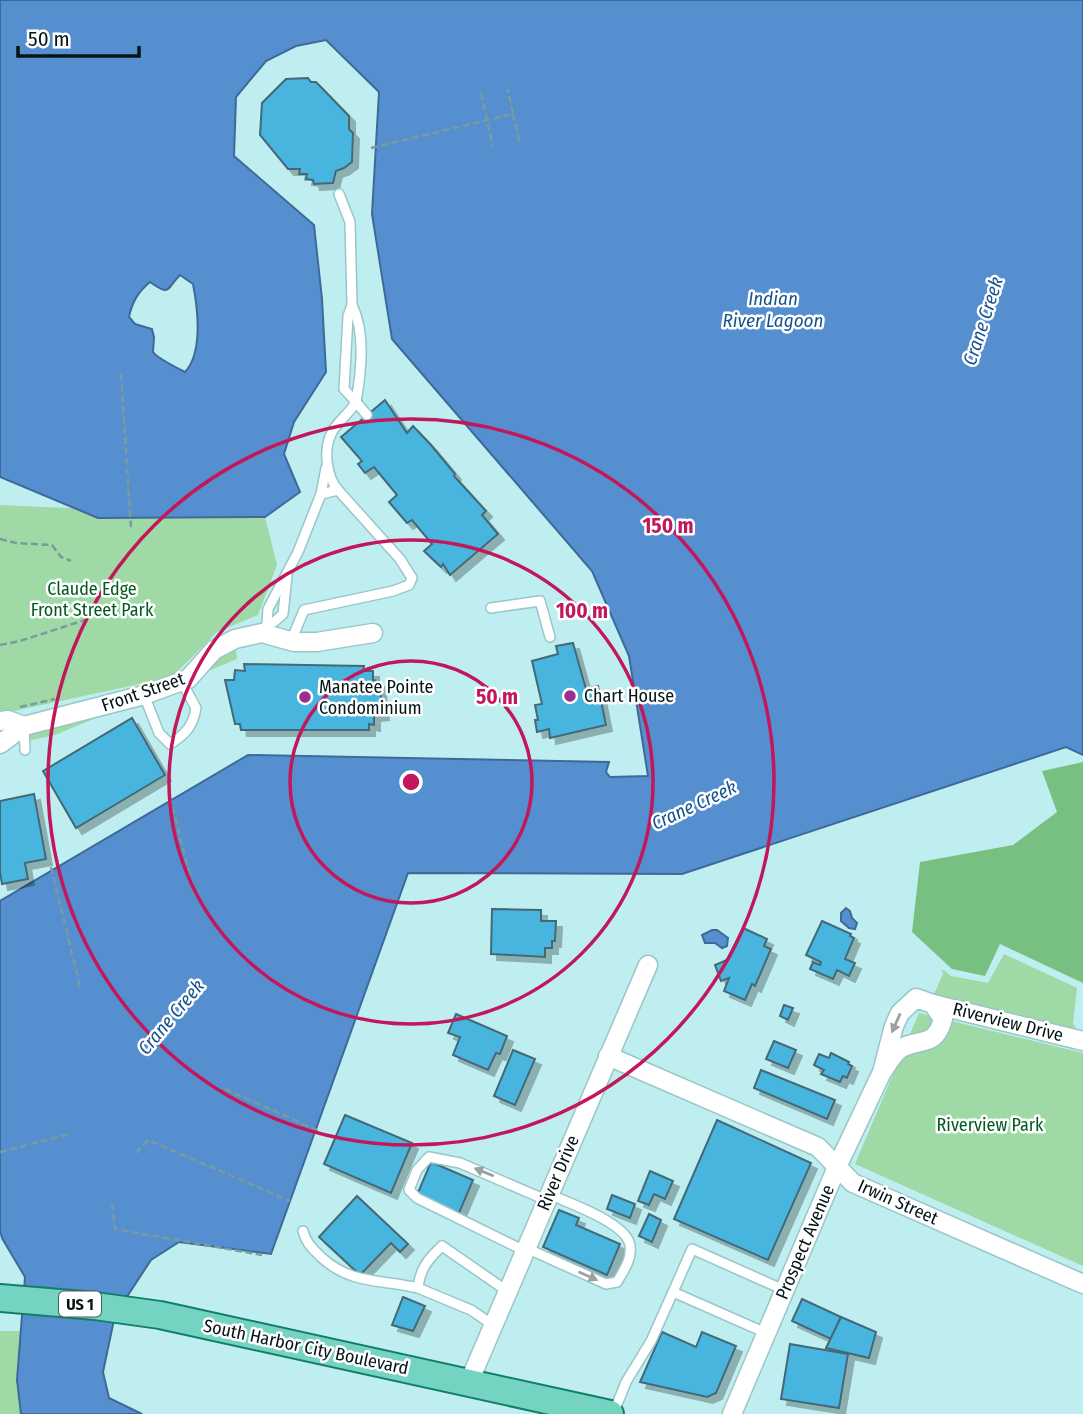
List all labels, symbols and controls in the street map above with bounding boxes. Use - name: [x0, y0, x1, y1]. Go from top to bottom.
- scale bar: [18, 14, 138, 58]
- text: 50 m: [28, 26, 70, 52]
- water label: Crane Creek: [958, 274, 1008, 368]
- water label: Indian River Lagoon: [723, 287, 823, 332]
- text: 150 m: [642, 513, 694, 539]
- park label: Claude Edge Front Street Park: [31, 578, 154, 621]
- text: 100 m: [556, 598, 608, 624]
- street label: Front Street: [99, 668, 188, 716]
- place label: Manatee Pointe Condominium: [319, 676, 434, 719]
- text: 50 m: [476, 684, 518, 710]
- place label: Chart House: [584, 685, 674, 707]
- marker: Chart House: [562, 688, 578, 704]
- marker: Manatee Pointe Condominium: [297, 689, 313, 705]
- centre of rings: [399, 770, 423, 794]
- water label: Crane Creek: [648, 775, 740, 835]
- water label: Crane Creek: [133, 975, 209, 1059]
- street label: Riverview Drive: [951, 998, 1066, 1046]
- one-way arrow: [890, 1013, 902, 1033]
- park label: Riverview Park: [937, 1114, 1044, 1136]
- street label: River Drive: [532, 1132, 584, 1214]
- one-way arrow: [473, 1167, 494, 1178]
- street label: Irwin Street: [855, 1175, 942, 1229]
- street label: Prospect Avenue: [771, 1181, 839, 1303]
- one-way arrow: [578, 1270, 598, 1282]
- road number: US 1: [59, 1292, 101, 1316]
- street label: South Harbor City Boulevard: [202, 1315, 410, 1379]

